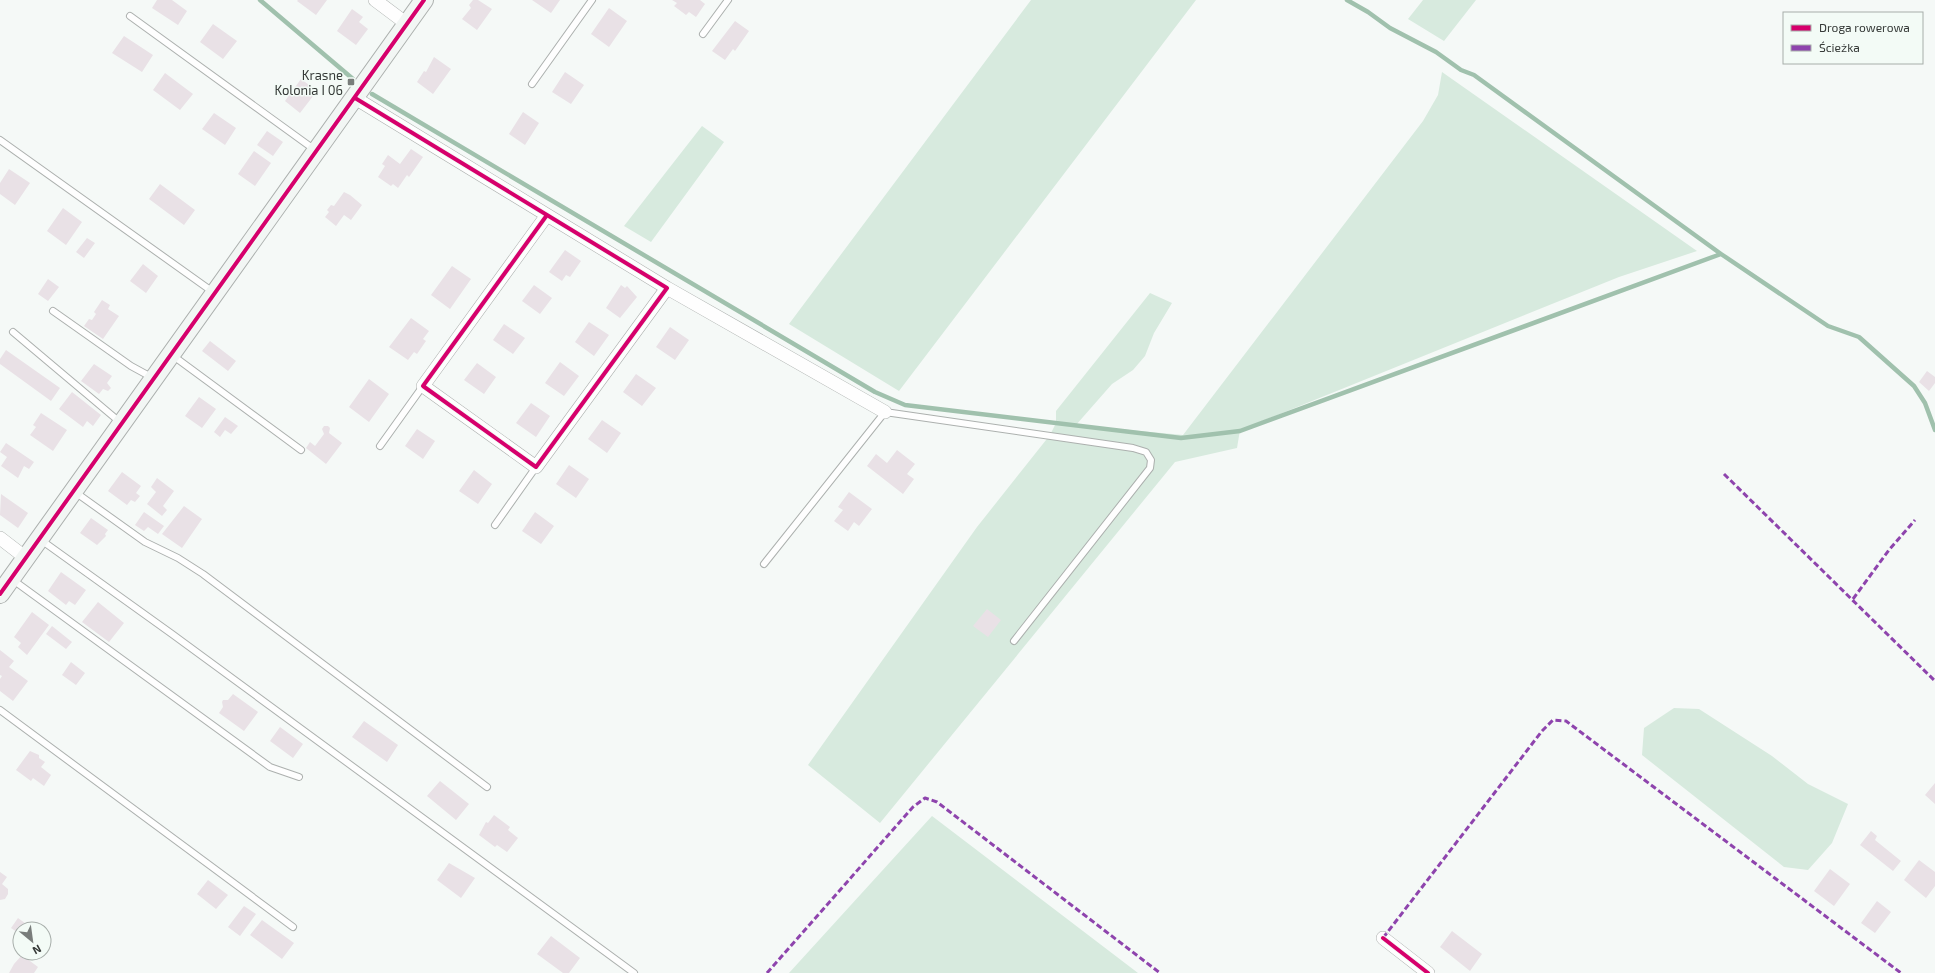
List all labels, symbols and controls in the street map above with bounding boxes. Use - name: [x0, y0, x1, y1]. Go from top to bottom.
- legend: [1783, 12, 1923, 64]
- text: Droga rowerowa: [1819, 20, 1910, 34]
- text: Ścieżka: [1819, 40, 1860, 54]
- place label: Krasne Kolonia I 06: [274, 67, 343, 98]
- marker: Krasne Kolonia I 06: [346, 77, 356, 87]
- north arrow: [12, 921, 52, 961]
- text: N: [30, 943, 44, 958]

